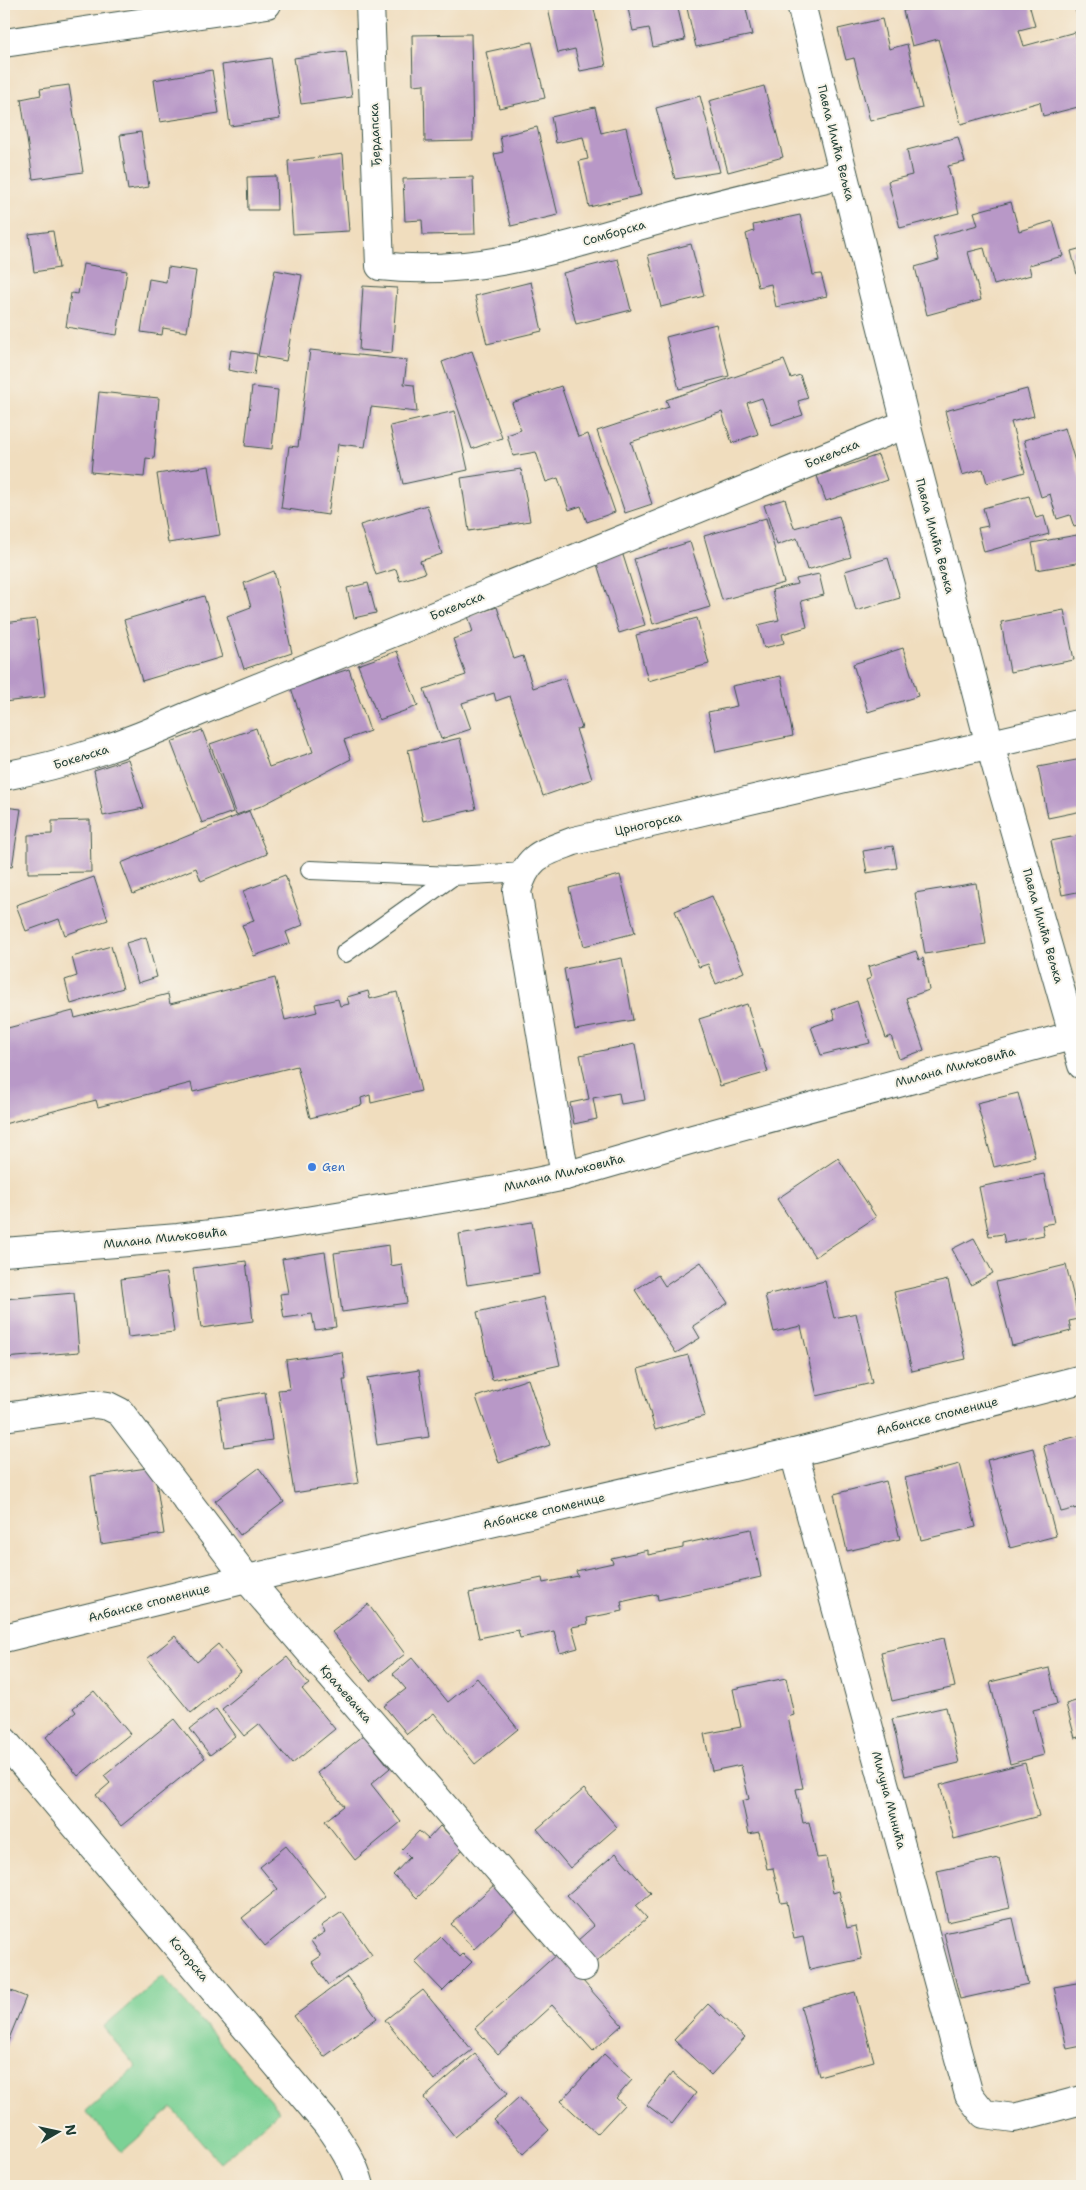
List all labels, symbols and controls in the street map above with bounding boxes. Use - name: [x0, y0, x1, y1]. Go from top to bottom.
- street label: Павла Илића Вељка: [814, 83, 858, 203]
- street label: Ђердапска: [366, 102, 384, 167]
- street label: Сомборска: [581, 216, 648, 250]
- street label: Бокељска: [803, 436, 862, 472]
- street label: Павла Илића Вељка: [912, 477, 958, 596]
- street label: Бокељска: [428, 588, 487, 624]
- street label: Бокељска: [51, 741, 111, 773]
- street label: Црногорска: [613, 808, 683, 839]
- street label: Павла Илића Вељка: [1019, 867, 1067, 986]
- street label: Милана Миљковића: [893, 1043, 1017, 1091]
- street label: Милана Миљковића: [502, 1150, 627, 1196]
- place label: Gen: [322, 1159, 345, 1175]
- marker: Gen: [306, 1161, 318, 1173]
- street label: Милана Миљковића: [103, 1224, 228, 1252]
- street label: Албанске споменице: [874, 1393, 1000, 1439]
- street label: Албанске споменице: [481, 1489, 607, 1533]
- street label: Албанске споменице: [86, 1580, 212, 1626]
- street label: Краљевачка: [316, 1662, 376, 1727]
- street label: Милуна Минића: [868, 1749, 910, 1851]
- street label: Которска: [166, 1933, 213, 1985]
- north arrow: [32, 2108, 82, 2158]
- text: N: [61, 2123, 81, 2137]

